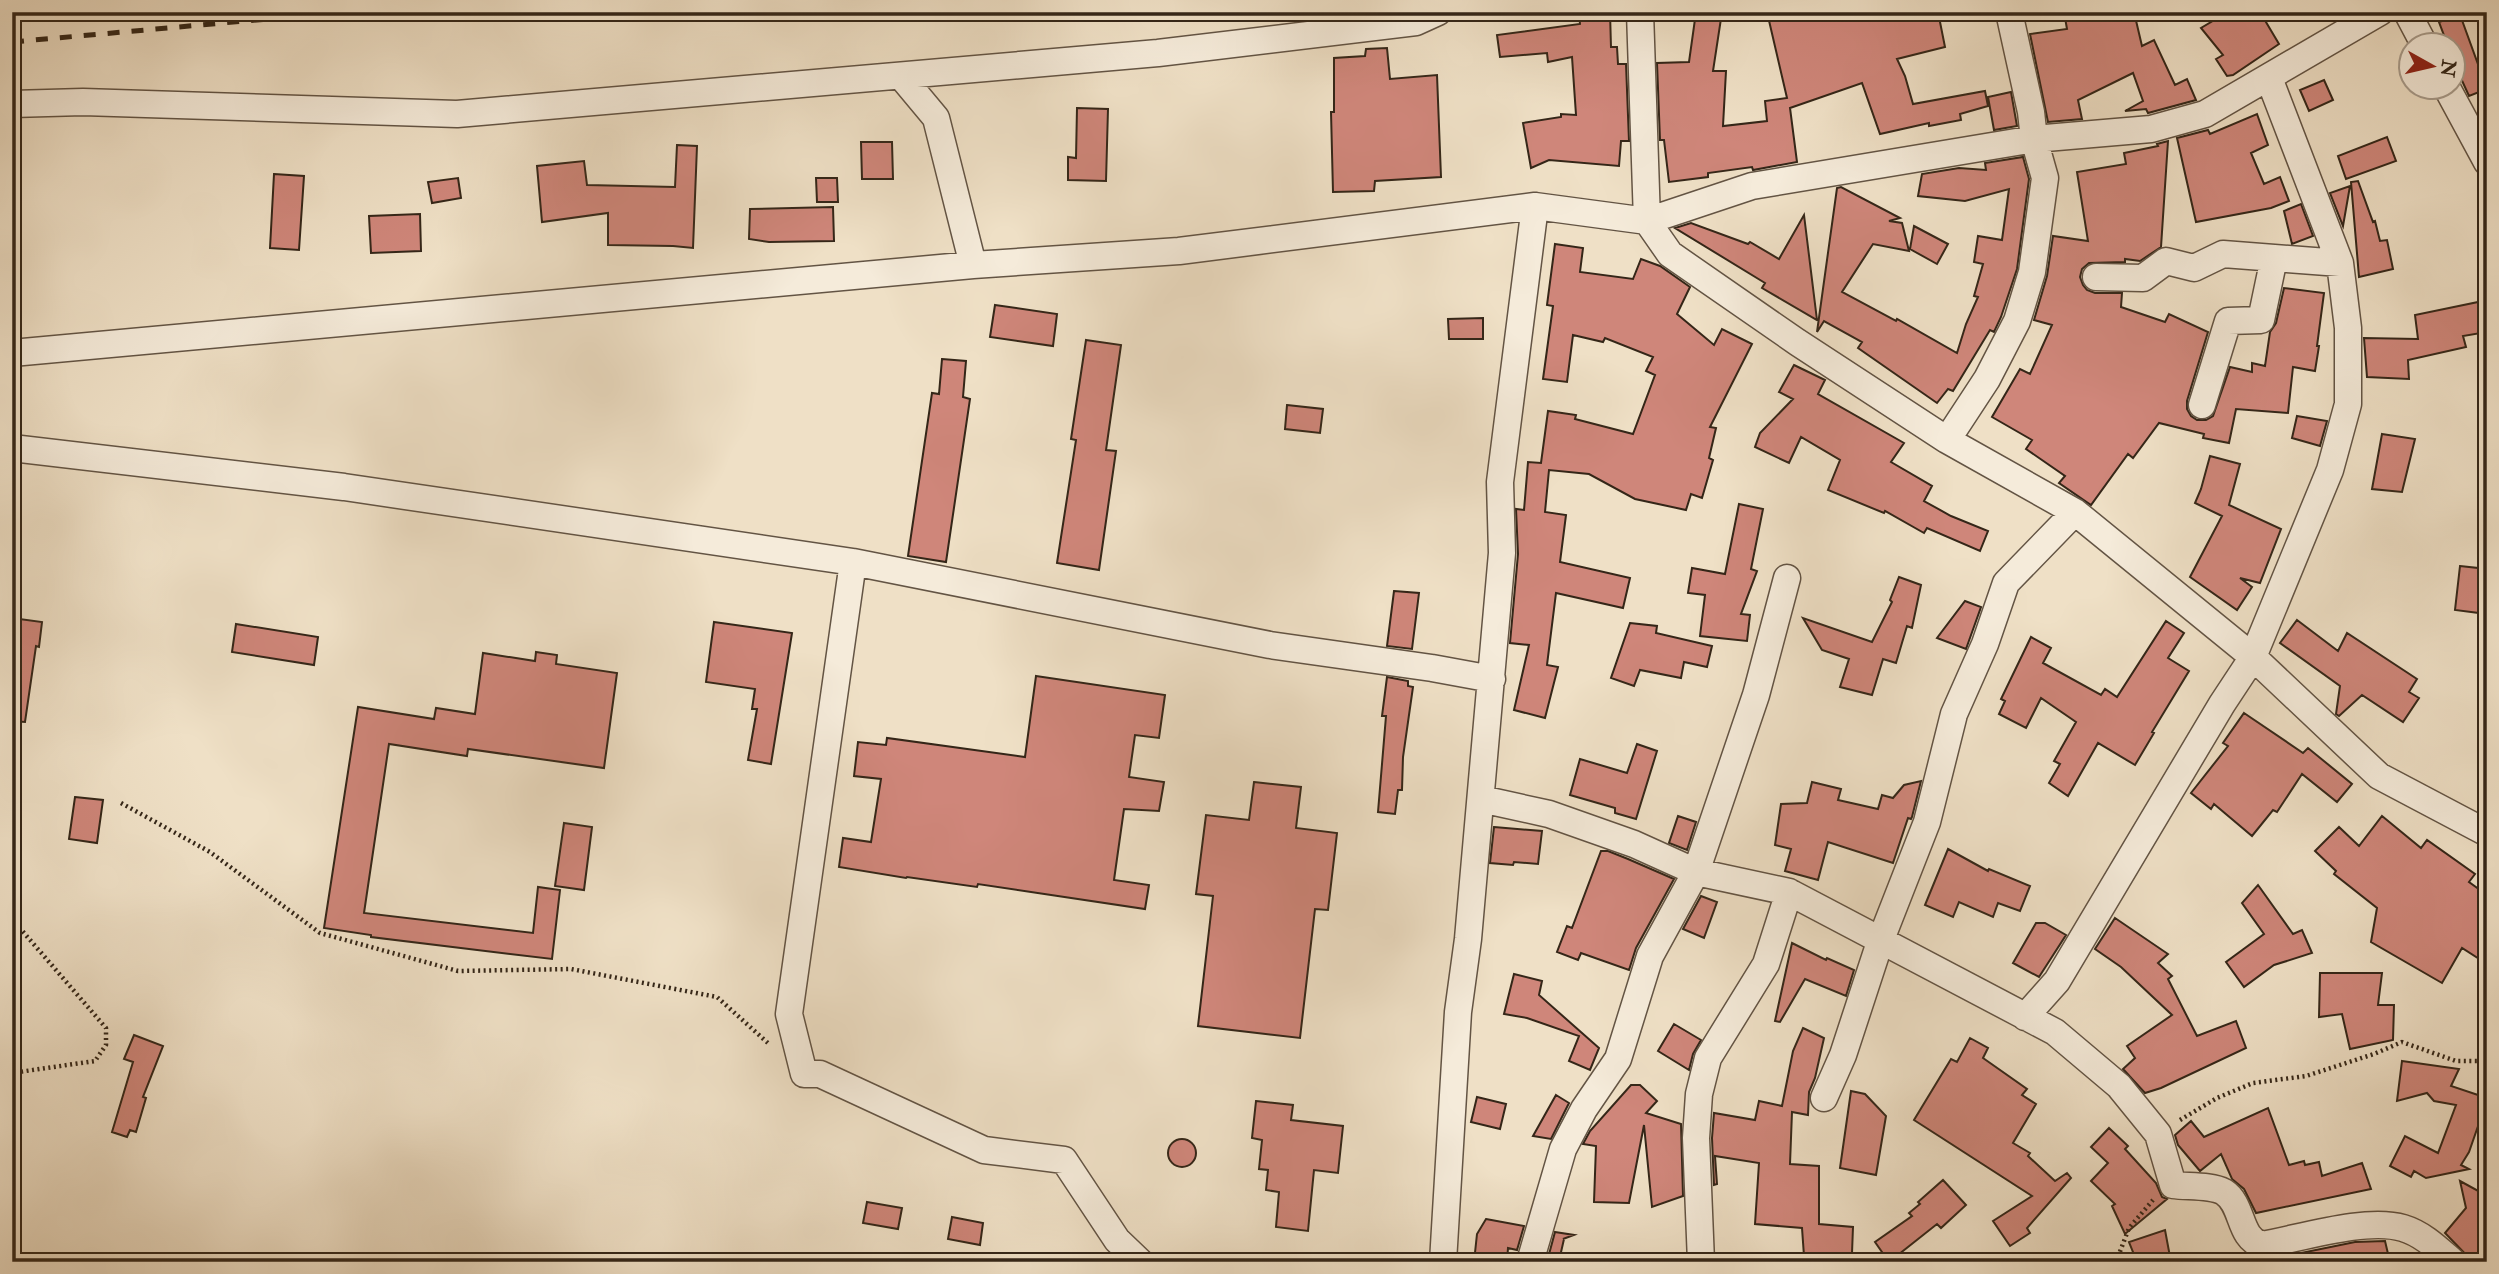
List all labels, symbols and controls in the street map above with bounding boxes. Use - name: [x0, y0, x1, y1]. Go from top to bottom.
- north arrow: [2398, 32, 2468, 102]
- text: N: [2435, 57, 2461, 79]

